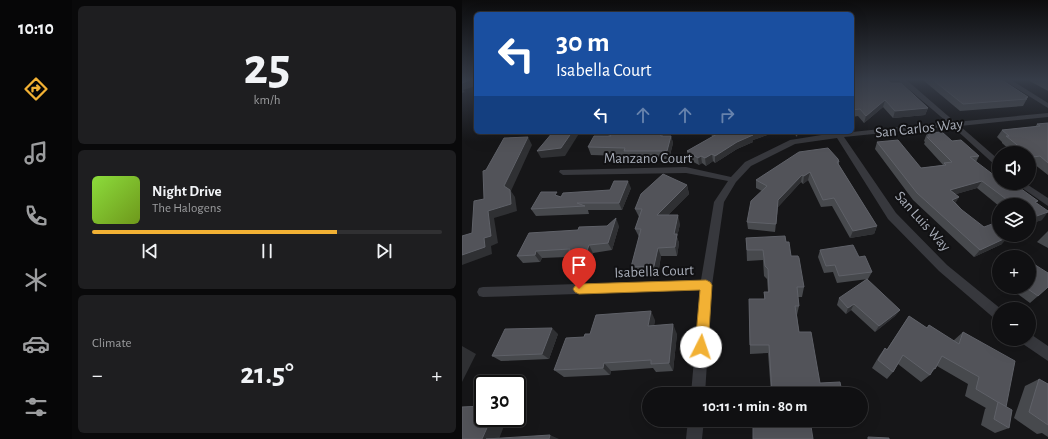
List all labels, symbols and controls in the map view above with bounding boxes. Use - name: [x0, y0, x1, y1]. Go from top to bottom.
- text: 10:10: [18, 20, 54, 38]
- icon: left: [490, 28, 542, 80]
- text: 30 m: [556, 29, 609, 57]
- text: 25: [244, 41, 290, 93]
- text: Isabella Court: [556, 62, 652, 80]
- icon: directions: [22, 75, 50, 103]
- text: km/h: [254, 94, 280, 107]
- icon: left: [590, 104, 612, 126]
- icon: ahead: [632, 104, 654, 126]
- icon: ahead: [674, 104, 696, 126]
- icon: right: [716, 104, 738, 126]
- street label: San Carlos Way: [874, 116, 964, 141]
- icon: music: [22, 139, 50, 167]
- map controls: [992, 146, 1036, 346]
- button: sound: [992, 146, 1036, 190]
- street label: Manzano Court: [604, 151, 693, 166]
- text: Night Drive: [152, 184, 222, 199]
- street label: San Luis Way: [892, 188, 954, 255]
- button: layers: [992, 198, 1036, 242]
- icon: phone: [22, 202, 50, 230]
- text: The Halogens: [152, 202, 221, 215]
- icon: previous: [139, 240, 161, 262]
- icon: pause: [256, 240, 278, 262]
- icon: next: [373, 240, 395, 262]
- pin: [562, 248, 596, 289]
- button: +: [992, 250, 1036, 294]
- icon: arrive: [568, 254, 590, 276]
- street label: Isabella Court: [614, 263, 694, 280]
- icon: climate: [22, 266, 50, 294]
- button: −: [992, 302, 1036, 346]
- position arrow: [680, 326, 722, 368]
- icon: car: [22, 330, 50, 358]
- text: Climate: [92, 337, 131, 350]
- text: 21.5°: [240, 359, 294, 389]
- text: −: [92, 364, 103, 386]
- text: +: [431, 364, 442, 386]
- speed limit sign: 30: [474, 375, 526, 427]
- icon: filters: [22, 393, 50, 421]
- text: 10:11 · 1 min · 80 m: [703, 399, 807, 414]

